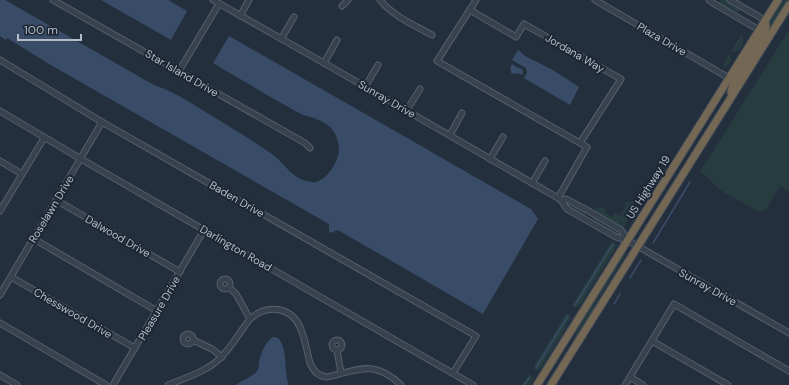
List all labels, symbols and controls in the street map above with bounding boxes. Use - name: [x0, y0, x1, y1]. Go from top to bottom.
- scale bar: [18, 16, 81, 42]
- street label: Plaza Drive: [635, 19, 689, 59]
- text: 100 m: [24, 22, 58, 38]
- street label: Jordana Way: [543, 30, 607, 76]
- street label: Star Island Drive: [143, 46, 221, 100]
- street label: Sunray Drive: [356, 77, 418, 121]
- street label: US Highway 19: [623, 152, 673, 221]
- street label: Roselawn Drive: [25, 173, 77, 245]
- street label: Baden Drive: [207, 178, 267, 220]
- street label: Dalwood Drive: [83, 212, 153, 260]
- street label: Darlington Road: [198, 222, 275, 274]
- street label: Sunray Drive: [677, 265, 739, 309]
- street label: Pleasure Drive: [135, 273, 183, 343]
- street label: Chesswood Drive: [31, 285, 115, 341]

